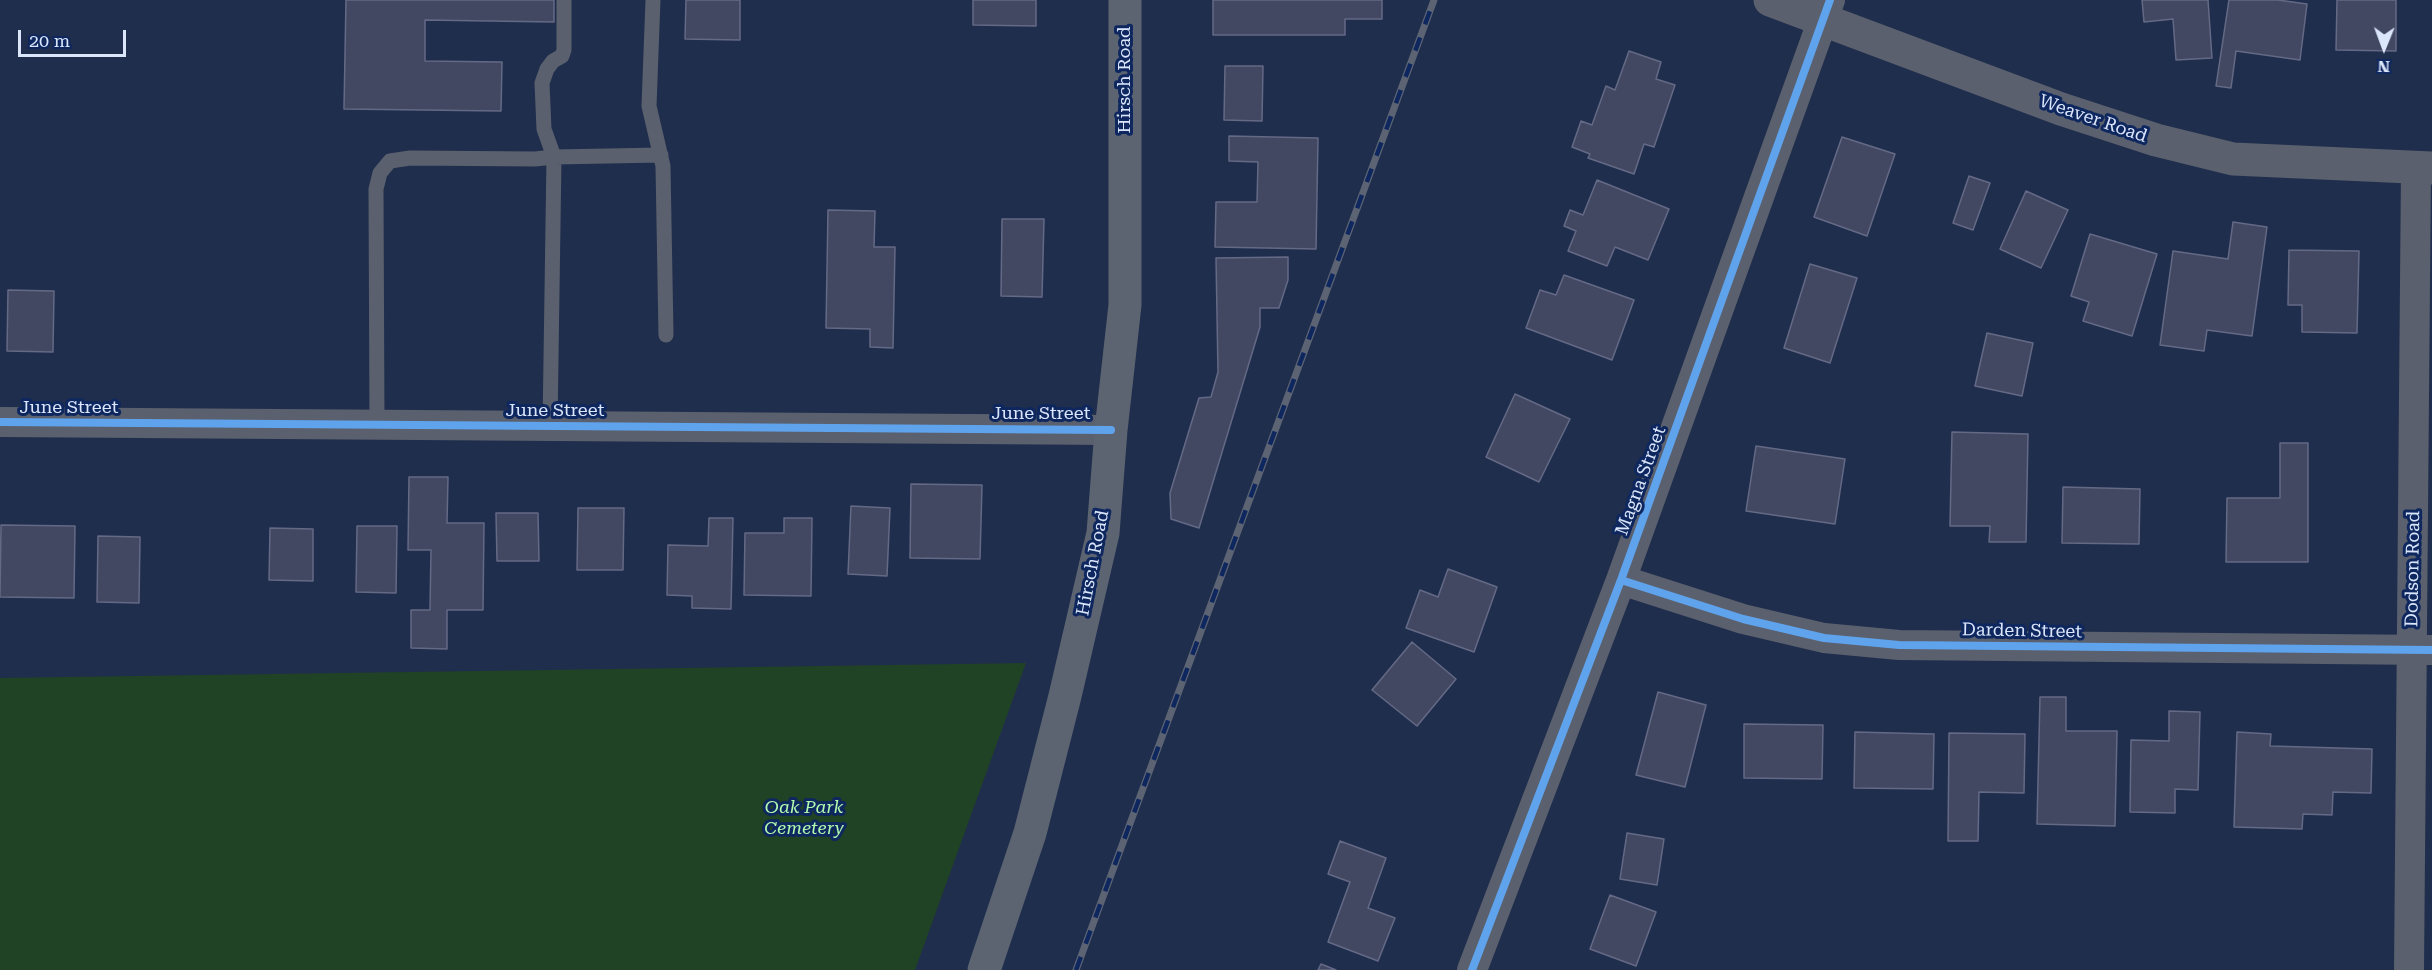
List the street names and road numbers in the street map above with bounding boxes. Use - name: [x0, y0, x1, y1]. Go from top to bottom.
- street label: Hirsch Road: [1114, 26, 1136, 134]
- street label: Weaver Road: [2036, 90, 2150, 148]
- street label: June Street: [20, 397, 118, 419]
- street label: June Street: [506, 400, 604, 422]
- street label: June Street: [992, 403, 1090, 425]
- street label: Magna Street: [1611, 424, 1671, 538]
- street label: Hirsch Road: [1072, 508, 1114, 618]
- street label: Dodson Road: [2401, 511, 2425, 627]
- street label: Darden Street: [1962, 619, 2082, 643]

